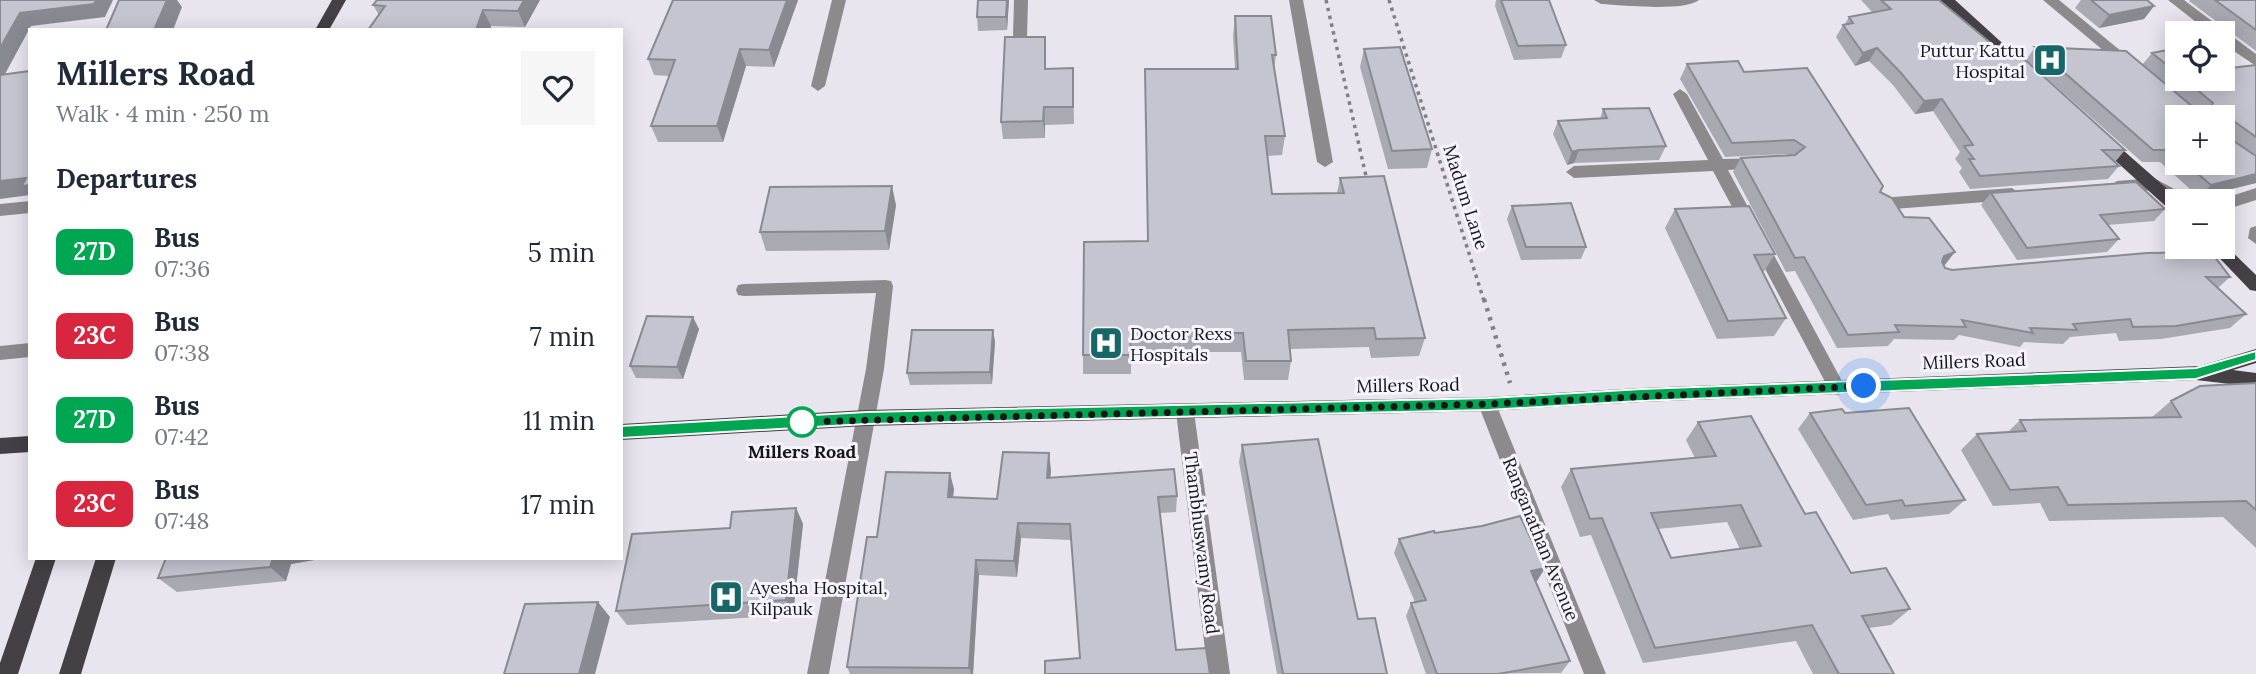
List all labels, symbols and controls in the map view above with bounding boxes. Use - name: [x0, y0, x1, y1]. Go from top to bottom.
- map controls: [2165, 21, 2235, 259]
- button: locate: [2165, 21, 2235, 91]
- place label: Puttur Kattu Hospital: [1920, 39, 2025, 83]
- hospital icon: Puttur Kattu Hospital: [2031, 41, 2069, 79]
- button: heart: [521, 51, 595, 125]
- text: Millers Road: [56, 52, 255, 94]
- text: Walk · 4 min · 250 m: [56, 99, 269, 128]
- button: +: [2165, 105, 2235, 175]
- street label: Madum Lane: [1438, 142, 1494, 253]
- text: Departures: [56, 162, 197, 195]
- button: −: [2165, 189, 2235, 259]
- text: Bus: [154, 221, 200, 254]
- text: 27D: [73, 236, 116, 267]
- text: 5 min: [528, 236, 595, 269]
- text: 07:36: [154, 254, 210, 283]
- text: Bus: [154, 305, 200, 338]
- text: 23C: [73, 320, 116, 351]
- text: 7 min: [530, 320, 595, 353]
- place label: Doctor Rexs Hospitals: [1130, 322, 1232, 366]
- hospital icon: Doctor Rexs Hospitals: [1087, 324, 1125, 362]
- text: 07:38: [154, 338, 210, 367]
- street label: Millers Road: [1922, 348, 2026, 374]
- your location: [1846, 368, 1881, 403]
- street label: Millers Road: [1356, 373, 1460, 397]
- text: Bus: [154, 389, 200, 422]
- text: 27D: [73, 404, 116, 435]
- text: 11 min: [523, 404, 595, 437]
- marker: Millers Road: [787, 407, 817, 437]
- text: 07:42: [154, 422, 209, 451]
- place label: Millers Road: [748, 440, 857, 463]
- street label: Thambhuswamy Road: [1179, 451, 1225, 636]
- street label: Ranganathan Avenue: [1498, 454, 1584, 624]
- text: Bus: [154, 473, 200, 506]
- text: 23C: [73, 488, 116, 519]
- text: 17 min: [520, 488, 595, 521]
- text: 07:48: [154, 506, 210, 535]
- place label: Ayesha Hospital, Kilpauk: [749, 576, 888, 620]
- hospital icon: Ayesha Hospital, Kilpauk: [707, 578, 745, 616]

